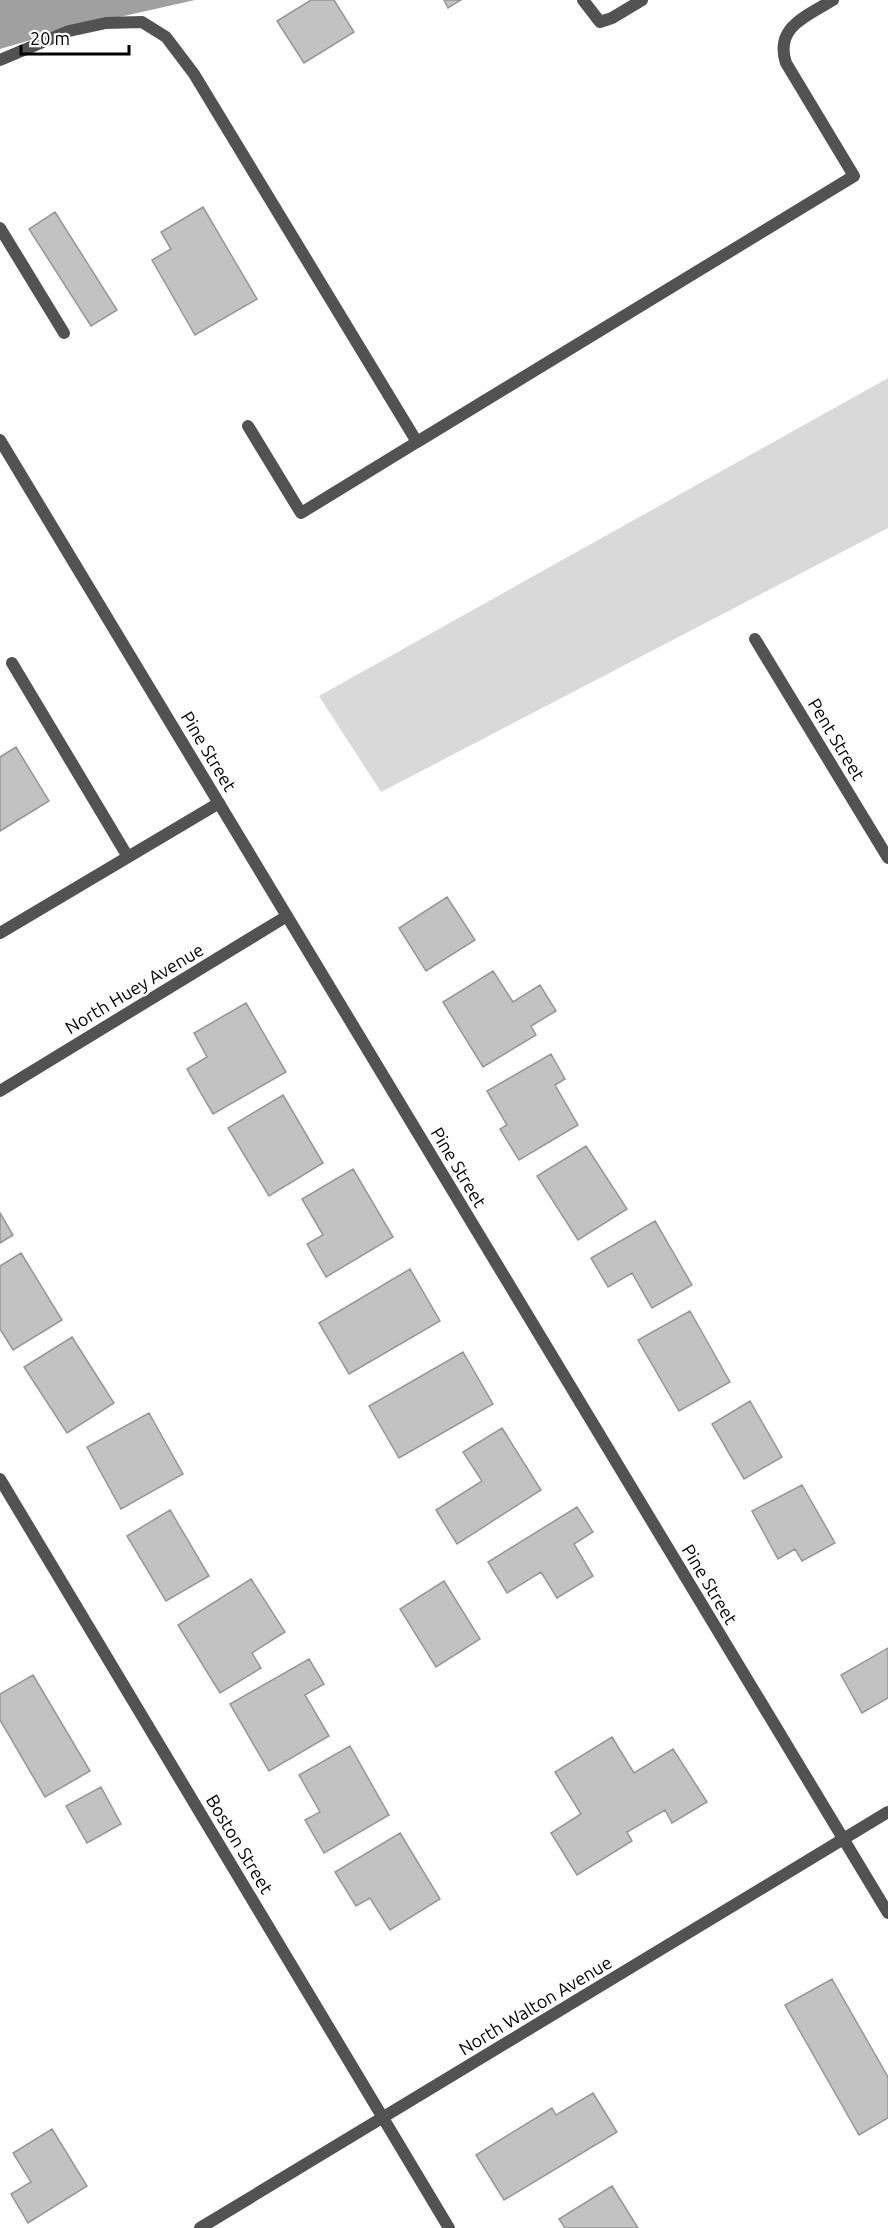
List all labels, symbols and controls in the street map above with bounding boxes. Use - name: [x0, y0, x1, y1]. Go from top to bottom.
- scale bar: [21, 18, 129, 56]
- text: 20 m: [30, 28, 70, 48]
- street label: Pent Street: [805, 694, 869, 784]
- street label: Pine Street: [177, 707, 241, 795]
- street label: North Huey Avenue: [61, 939, 207, 1037]
- street label: Pine Street: [427, 1123, 491, 1211]
- street label: Pine Street: [678, 1540, 742, 1628]
- street label: Boston Street: [203, 1791, 277, 1897]
- street label: North Walton Avenue: [455, 1951, 615, 2059]

